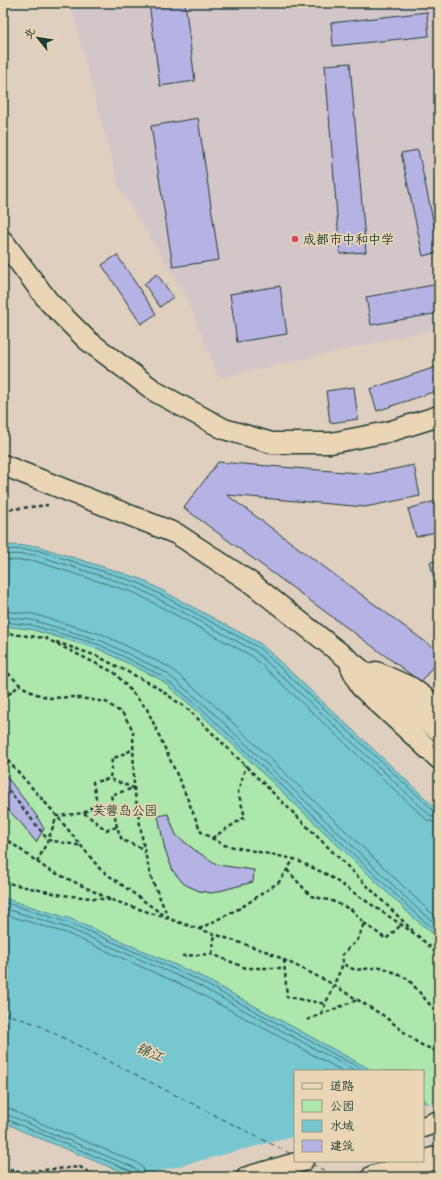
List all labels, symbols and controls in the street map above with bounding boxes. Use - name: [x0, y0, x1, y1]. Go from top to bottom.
- north arrow: [18, 18, 58, 58]
- text: 北: [21, 25, 38, 41]
- place label: 成都市中和中学: [303, 232, 394, 248]
- marker: 成都市中和中学: [290, 234, 300, 244]
- park label: 芙蓉岛公园: [92, 803, 158, 819]
- water label: 锦江: [134, 1039, 167, 1066]
- legend: [294, 1070, 424, 1162]
- text: 道路: [330, 1079, 354, 1094]
- text: 公园: [330, 1099, 354, 1114]
- text: 水域: [330, 1119, 354, 1134]
- text: 建筑: [330, 1139, 354, 1154]

